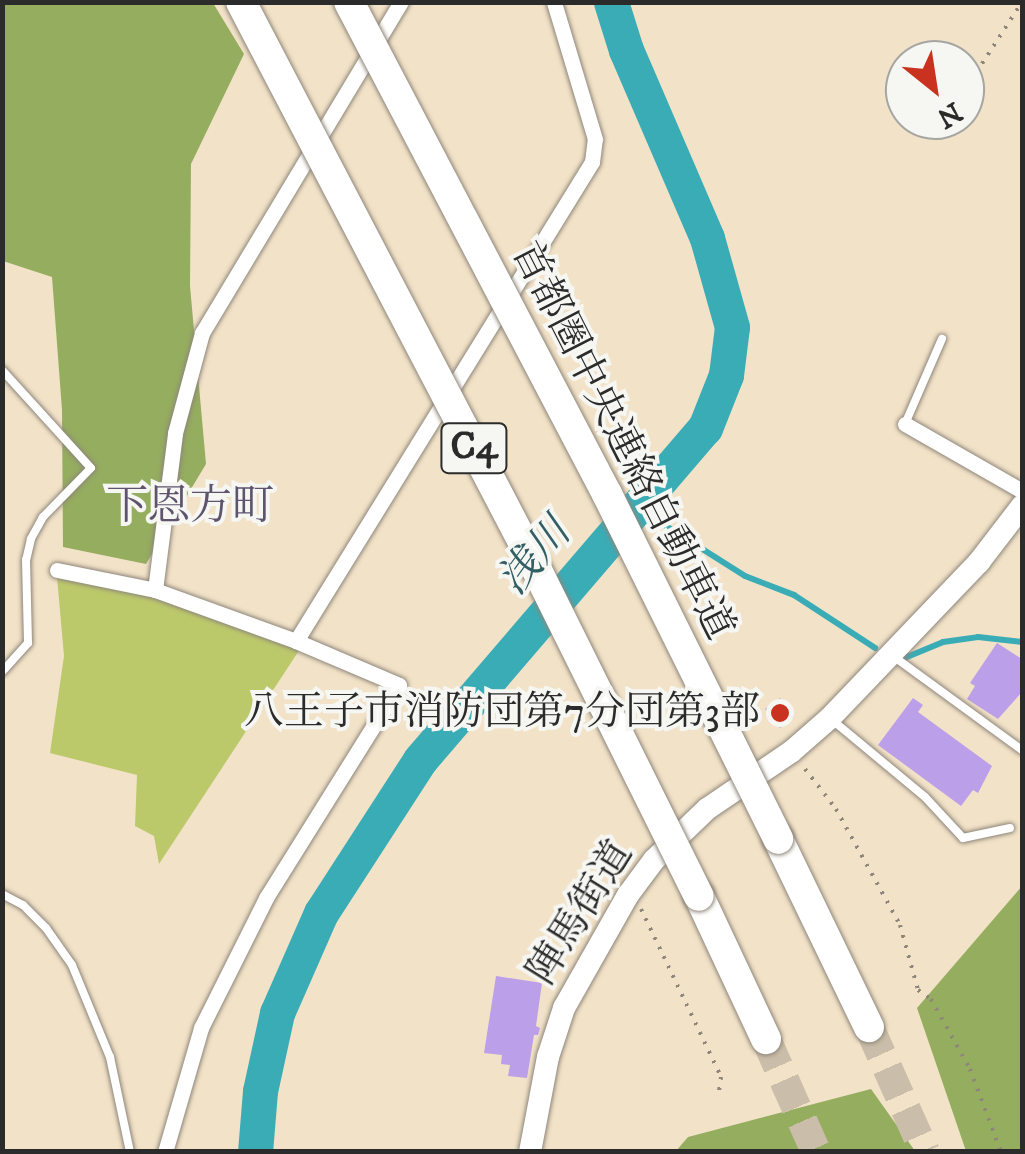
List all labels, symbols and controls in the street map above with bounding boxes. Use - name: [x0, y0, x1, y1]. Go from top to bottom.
- north arrow: [885, 40, 985, 140]
- text: N: [931, 94, 968, 136]
- street label: 首都圏中央連絡自動車道: [501, 234, 743, 648]
- road number: C4: [439, 415, 509, 481]
- district label: 下恩方町: [106, 482, 274, 532]
- water label: 浅川: [488, 509, 582, 605]
- place label: 八王子市消防団第7分団第3部: [244, 689, 760, 737]
- marker: 八王子市消防団第7分団第3部: [769, 702, 791, 724]
- street label: 陣馬街道: [518, 832, 644, 994]

